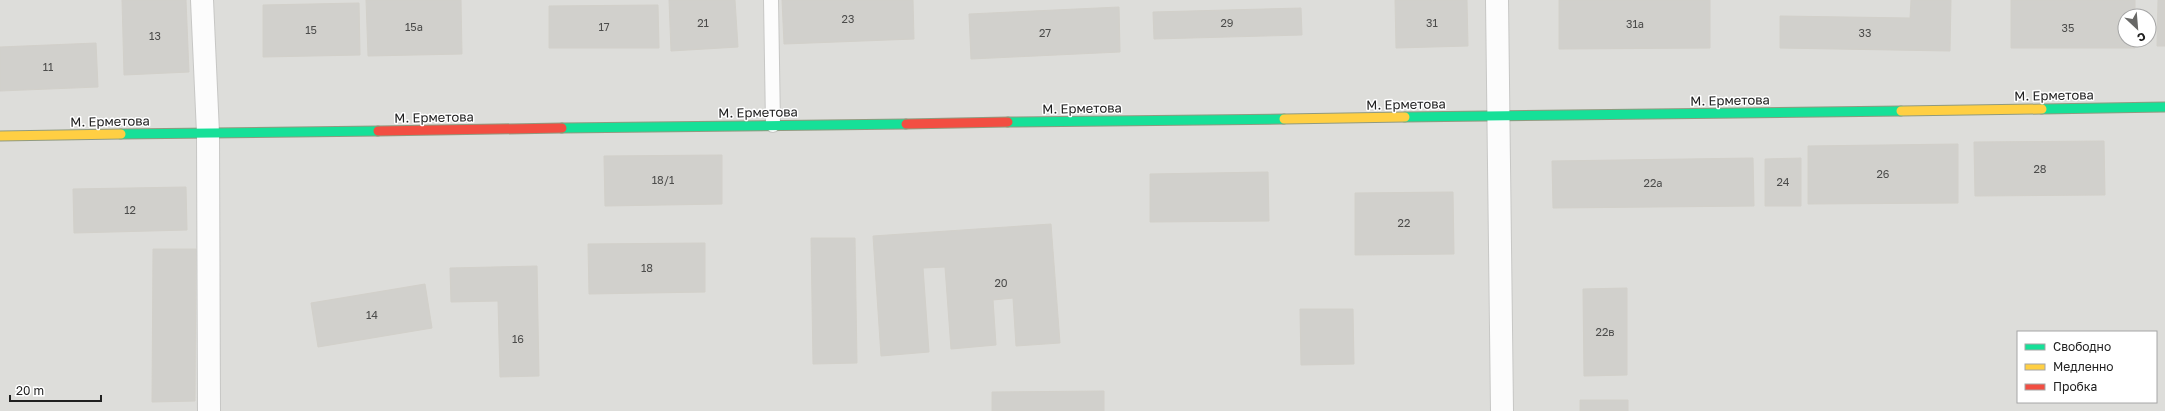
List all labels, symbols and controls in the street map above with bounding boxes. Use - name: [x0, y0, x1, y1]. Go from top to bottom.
- north arrow: [2117, 8, 2157, 48]
- house number: 23: [842, 12, 854, 25]
- house number: 21: [697, 16, 709, 29]
- house number: 29: [1220, 16, 1234, 29]
- house number: 31: [1426, 16, 1438, 29]
- house number: 31а: [1626, 17, 1644, 30]
- house number: 15а: [405, 20, 423, 33]
- house number: 17: [598, 20, 610, 33]
- house number: 35: [2062, 21, 2074, 34]
- house number: 15: [305, 23, 317, 36]
- house number: 27: [1039, 26, 1051, 39]
- house number: 33: [1859, 26, 1871, 39]
- house number: 13: [149, 29, 161, 42]
- text: С: [2135, 30, 2148, 45]
- house number: 11: [43, 60, 53, 73]
- street label: М. Ерметова: [2014, 86, 2094, 104]
- street label: М. Ерметова: [1690, 91, 1770, 109]
- street label: М. Ерметова: [1366, 95, 1446, 113]
- street label: М. Ерметова: [1042, 99, 1122, 117]
- street label: М. Ерметова: [718, 103, 798, 121]
- street label: М. Ерметова: [394, 108, 474, 126]
- street label: М. Ерметова: [70, 112, 150, 130]
- house number: 28: [2033, 162, 2047, 175]
- house number: 26: [1876, 167, 1890, 180]
- house number: 18/1: [652, 173, 674, 186]
- house number: 24: [1776, 175, 1790, 188]
- house number: 22а: [1644, 176, 1662, 189]
- house number: 12: [124, 203, 136, 216]
- house number: 22: [1398, 216, 1410, 229]
- house number: 18: [641, 261, 653, 274]
- house number: 20: [994, 276, 1008, 289]
- house number: 14: [366, 308, 378, 321]
- house number: 22в: [1596, 325, 1614, 338]
- legend: [2017, 331, 2157, 403]
- house number: 16: [512, 332, 524, 345]
- text: Свободно: [2053, 339, 2111, 354]
- text: Медленно: [2053, 359, 2113, 374]
- scale bar: [10, 377, 101, 403]
- text: Пробка: [2053, 379, 2097, 394]
- text: 20 m: [16, 383, 44, 398]

